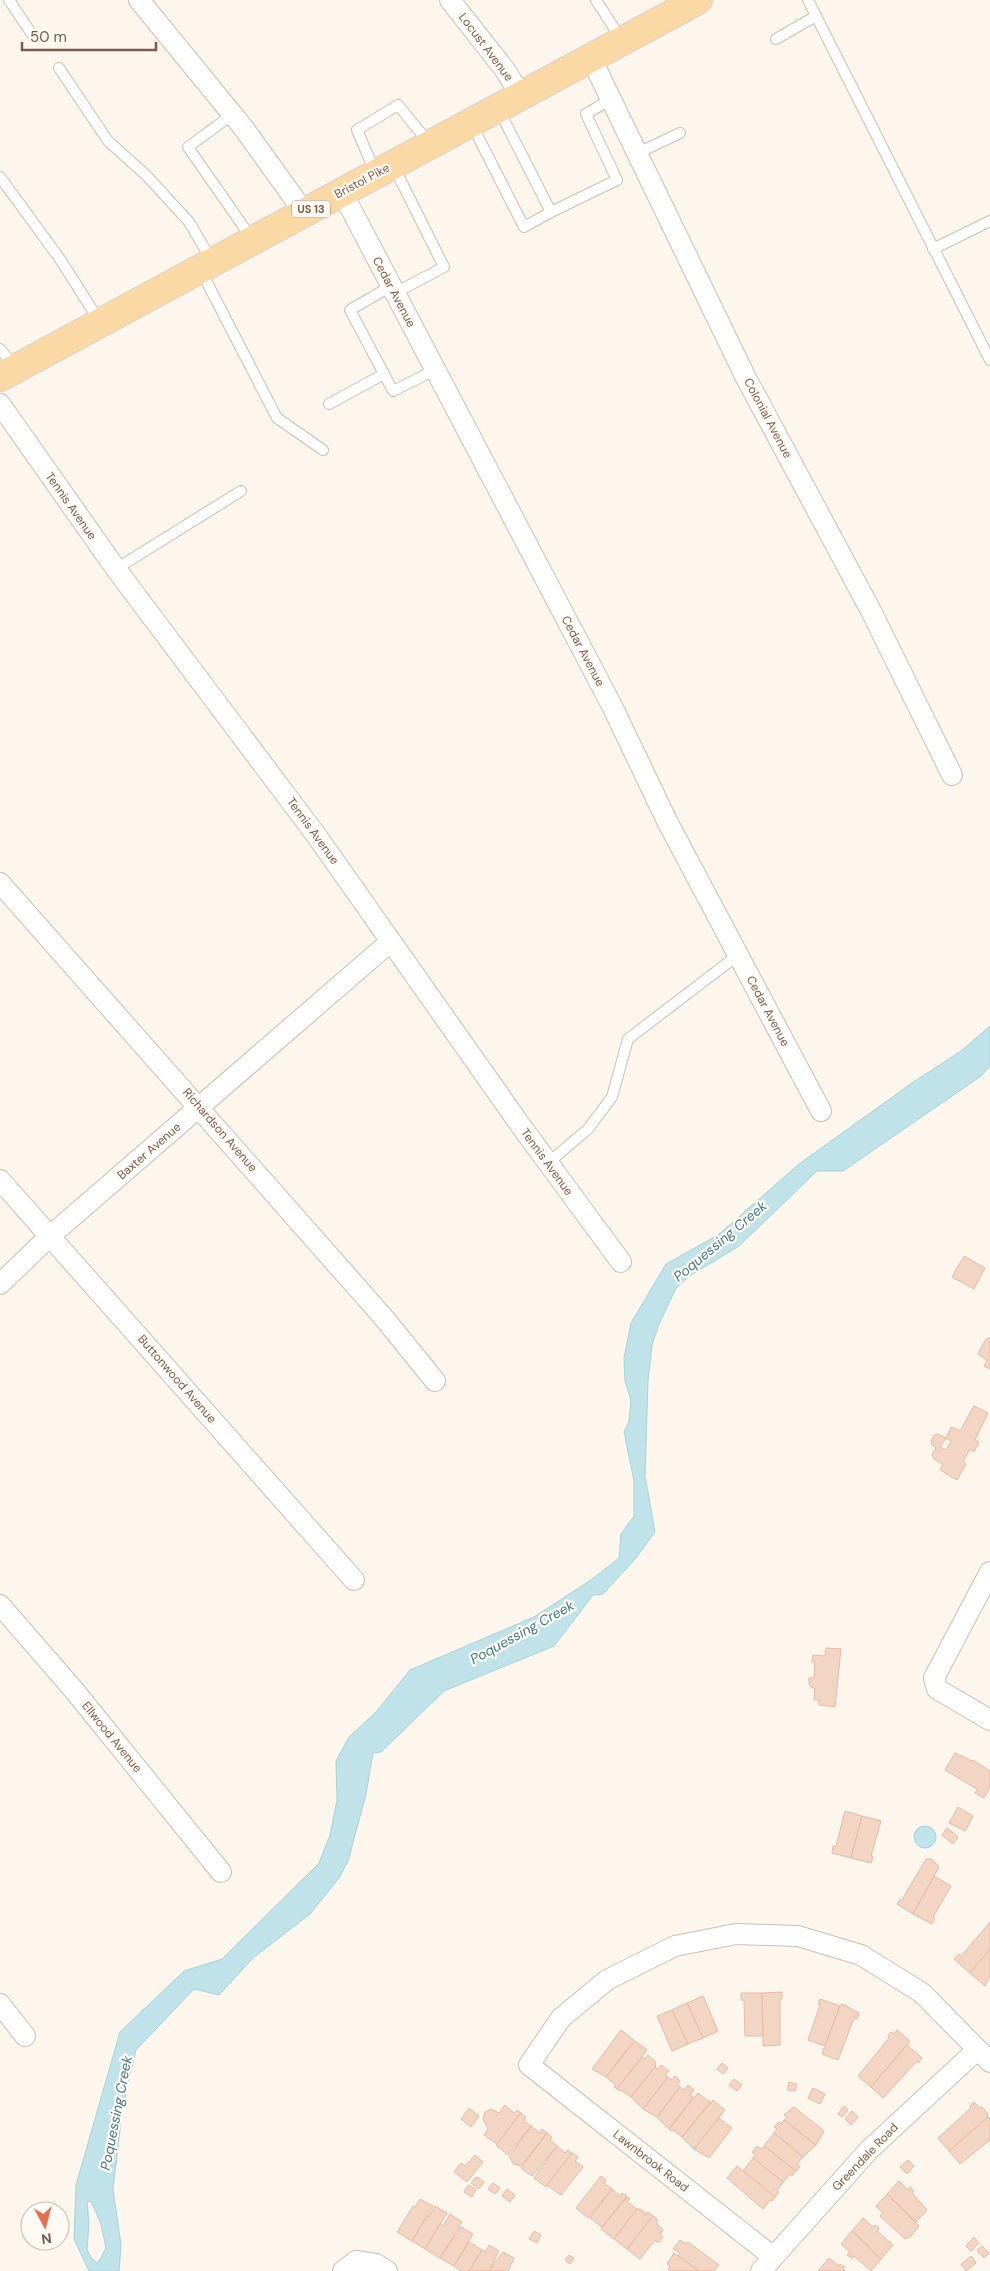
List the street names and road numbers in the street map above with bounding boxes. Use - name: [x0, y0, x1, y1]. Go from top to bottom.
- street label: Locust Avenue: [455, 10, 517, 84]
- street label: Bristol Pike: [332, 160, 392, 202]
- road number: US 13: [292, 200, 330, 218]
- street label: Cedar Avenue: [369, 254, 419, 330]
- street label: Colonial Avenue: [740, 375, 796, 461]
- street label: Tennis Avenue: [42, 469, 100, 543]
- street label: Cedar Avenue: [558, 613, 608, 689]
- street label: Tennis Avenue: [283, 794, 343, 868]
- street label: Cedar Avenue: [743, 973, 793, 1049]
- street label: Richardson Avenue: [179, 1085, 261, 1175]
- street label: Baxter Avenue: [114, 1119, 184, 1183]
- street label: Tennis Avenue: [517, 1125, 577, 1199]
- street label: Buttonwood Avenue: [134, 1331, 220, 1427]
- street label: Ellwood Avenue: [78, 1698, 146, 1776]
- street label: Greendale Road: [829, 2120, 901, 2194]
- street label: Lawnbrook Road: [610, 2126, 692, 2196]

